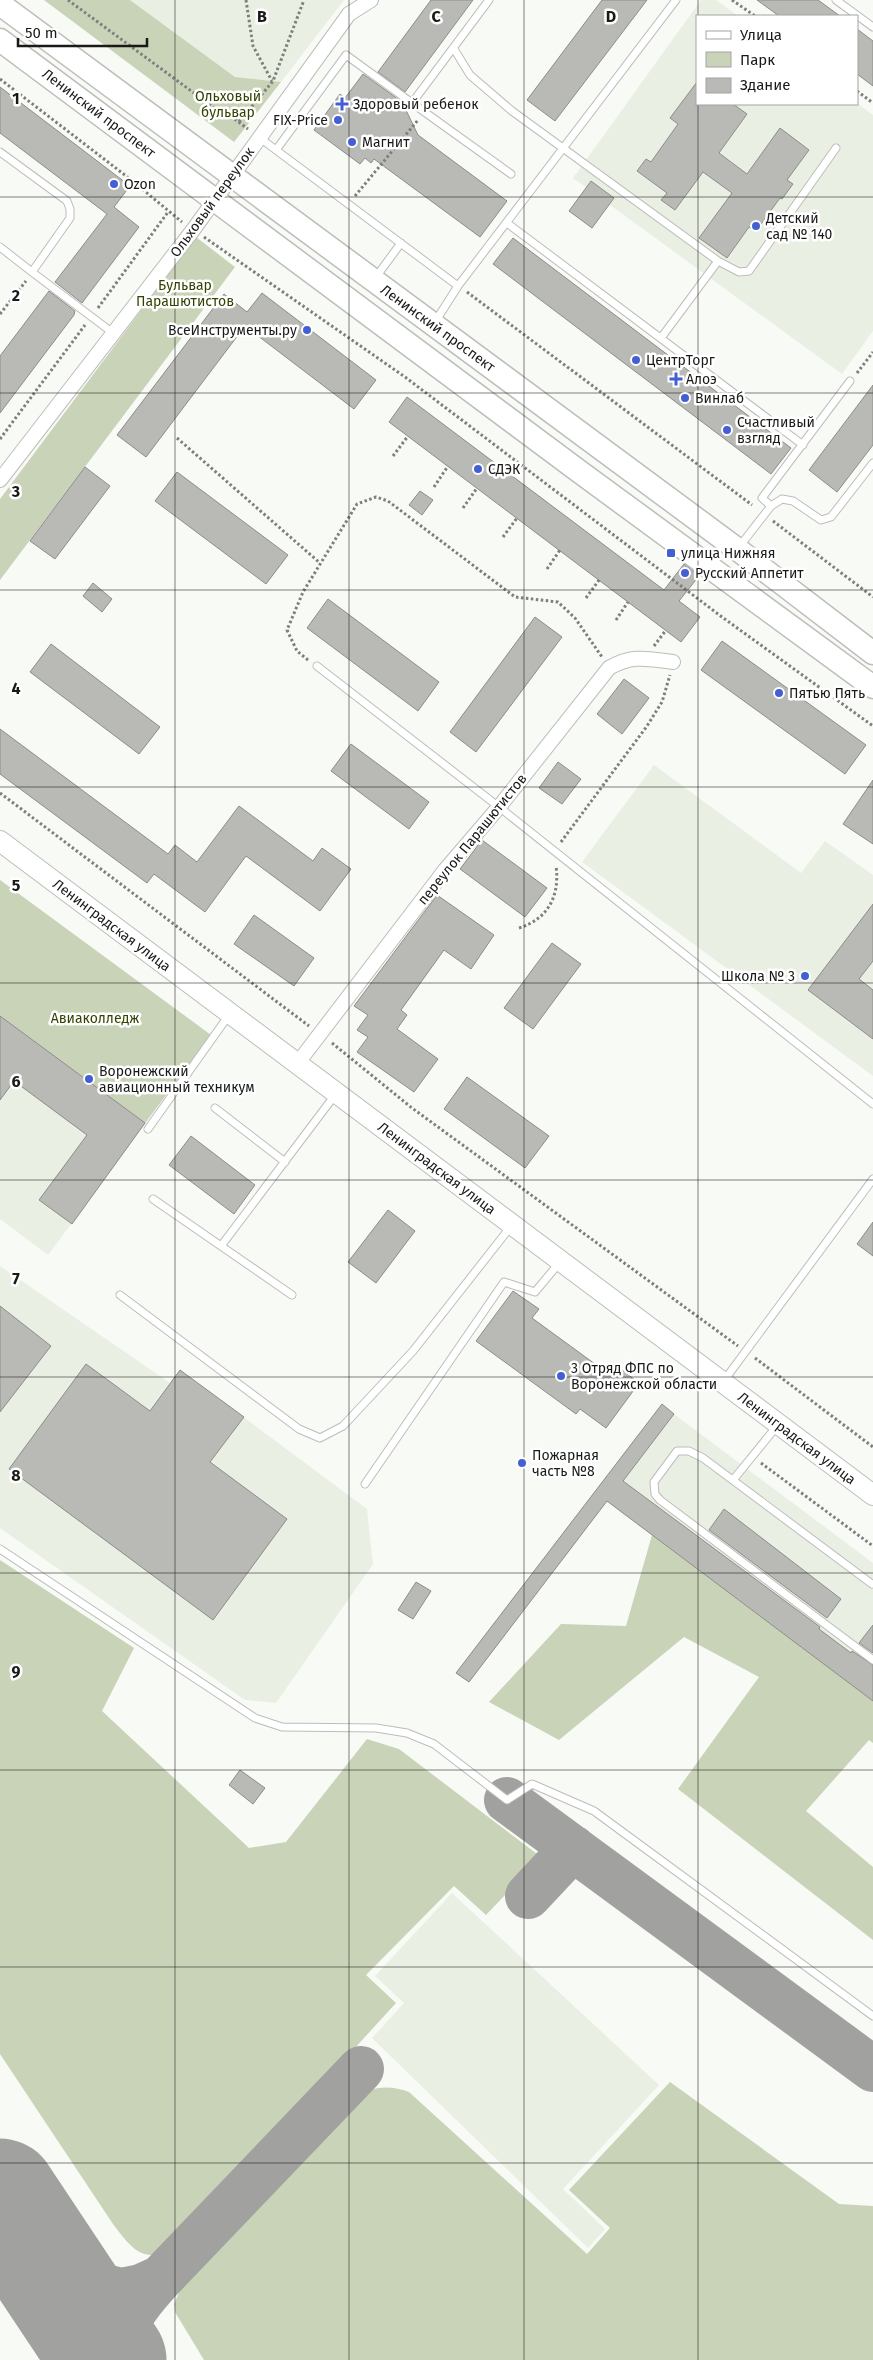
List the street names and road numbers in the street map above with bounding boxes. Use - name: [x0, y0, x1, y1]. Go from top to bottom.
- street label: Ленинский проспект: [39, 65, 159, 162]
- street label: Ольховый переулок: [167, 143, 258, 261]
- street label: Ленинский проспект: [377, 281, 499, 376]
- street label: переулок Парашютистов: [414, 770, 531, 908]
- street label: Ленинградская улица: [49, 876, 174, 975]
- street label: Ленинградская улица: [374, 1119, 499, 1218]
- street label: Ленинградская улица: [734, 1389, 859, 1488]

